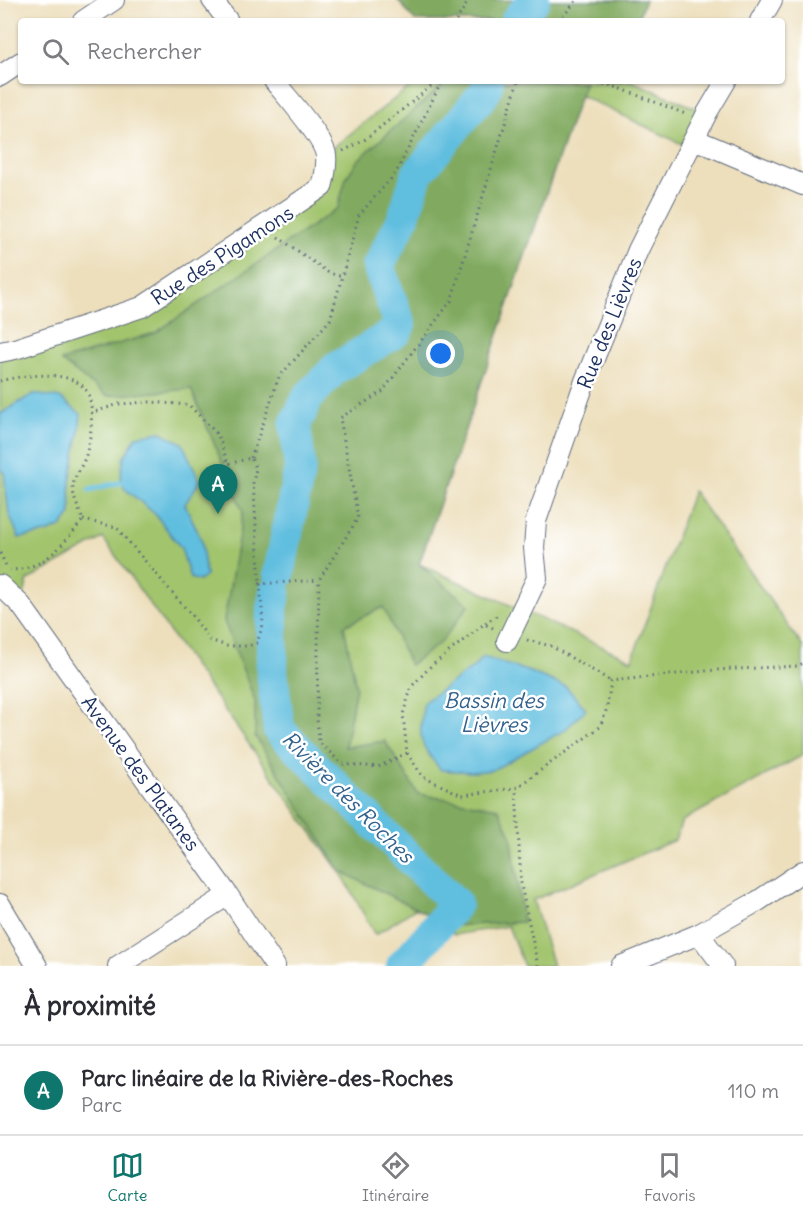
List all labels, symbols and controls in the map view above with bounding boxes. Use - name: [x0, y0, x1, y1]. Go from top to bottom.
- search box: [18, 18, 785, 84]
- icon: search: [39, 35, 72, 68]
- text: Rechercher: [87, 37, 202, 65]
- street label: Rue des Pigamons: [146, 200, 298, 310]
- street label: Rue des Lièvres: [571, 254, 647, 392]
- your location: [426, 339, 455, 368]
- pin: A: [198, 464, 238, 514]
- water label: Bassin des Lièvres: [444, 687, 545, 738]
- street label: Avenue des Platanes: [76, 691, 206, 855]
- water label: Rivière des Roches: [276, 725, 421, 870]
- text: À proximité: [24, 989, 156, 1022]
- text: Parc linéaire de la Rivière-des-Roches: [81, 1064, 453, 1092]
- text: A: [37, 1078, 50, 1103]
- text: 110 m: [728, 1078, 779, 1103]
- text: Parc: [81, 1092, 122, 1117]
- tab: Carte: [107, 1149, 147, 1205]
- tab: Itinéraire: [362, 1149, 429, 1205]
- tab: Favoris: [644, 1149, 696, 1205]

